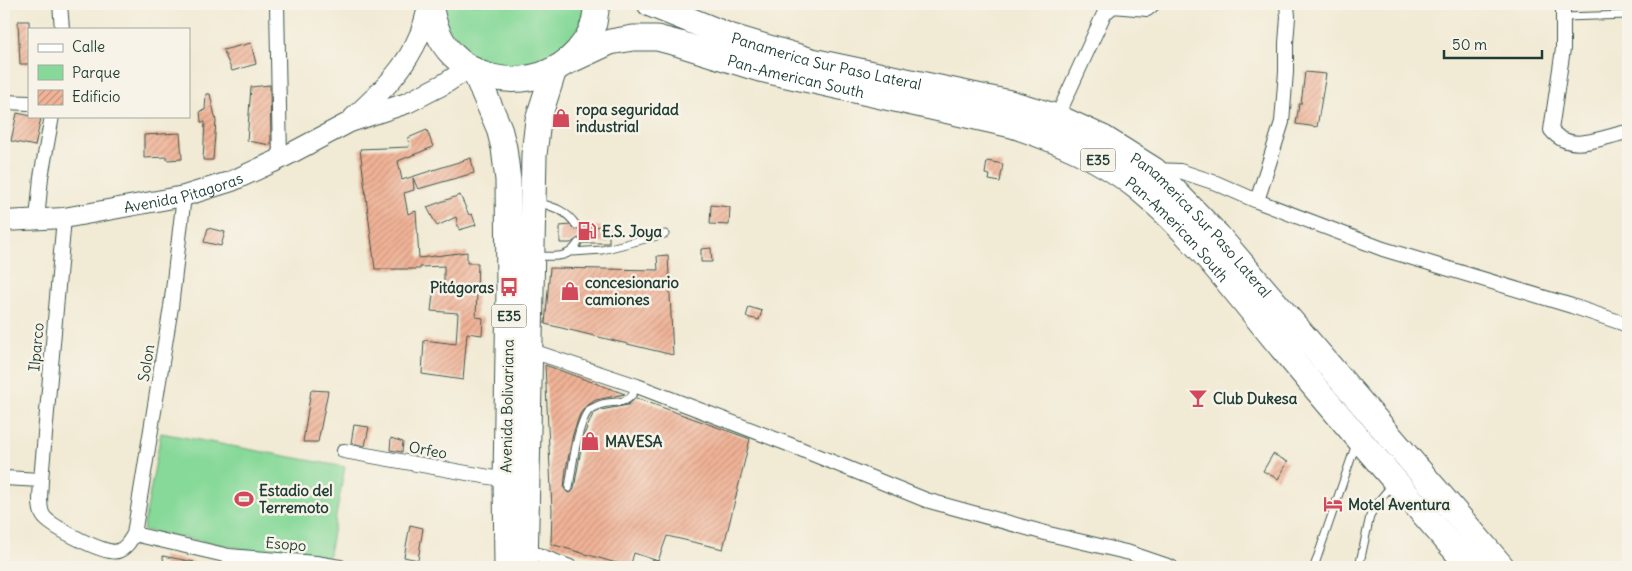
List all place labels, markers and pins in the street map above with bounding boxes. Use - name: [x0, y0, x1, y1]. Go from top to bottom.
- place label: ropa seguridad industrial: [576, 100, 679, 136]
- shop icon: ropa seguridad industrial: [550, 107, 572, 129]
- fuel station icon: E.S. Joya: [576, 220, 598, 242]
- place label: E.S. Joya: [602, 222, 662, 242]
- place label: concesionario camiones: [585, 273, 679, 309]
- bus stop icon: Pitágoras: [498, 276, 520, 298]
- place label: Pitágoras: [430, 278, 494, 298]
- shop icon: concesionario camiones: [559, 280, 581, 302]
- bar icon: Club Dukesa: [1187, 387, 1209, 409]
- place label: Club Dukesa: [1213, 389, 1298, 408]
- shop icon: MAVESA: [579, 430, 601, 452]
- place label: MAVESA: [605, 432, 663, 451]
- place label: Estadio del Terremoto: [259, 481, 333, 517]
- sports icon: Estadio del Terremoto: [233, 488, 255, 510]
- hotel icon: Motel Aventura: [1322, 493, 1344, 515]
- place label: Motel Aventura: [1348, 495, 1450, 514]

